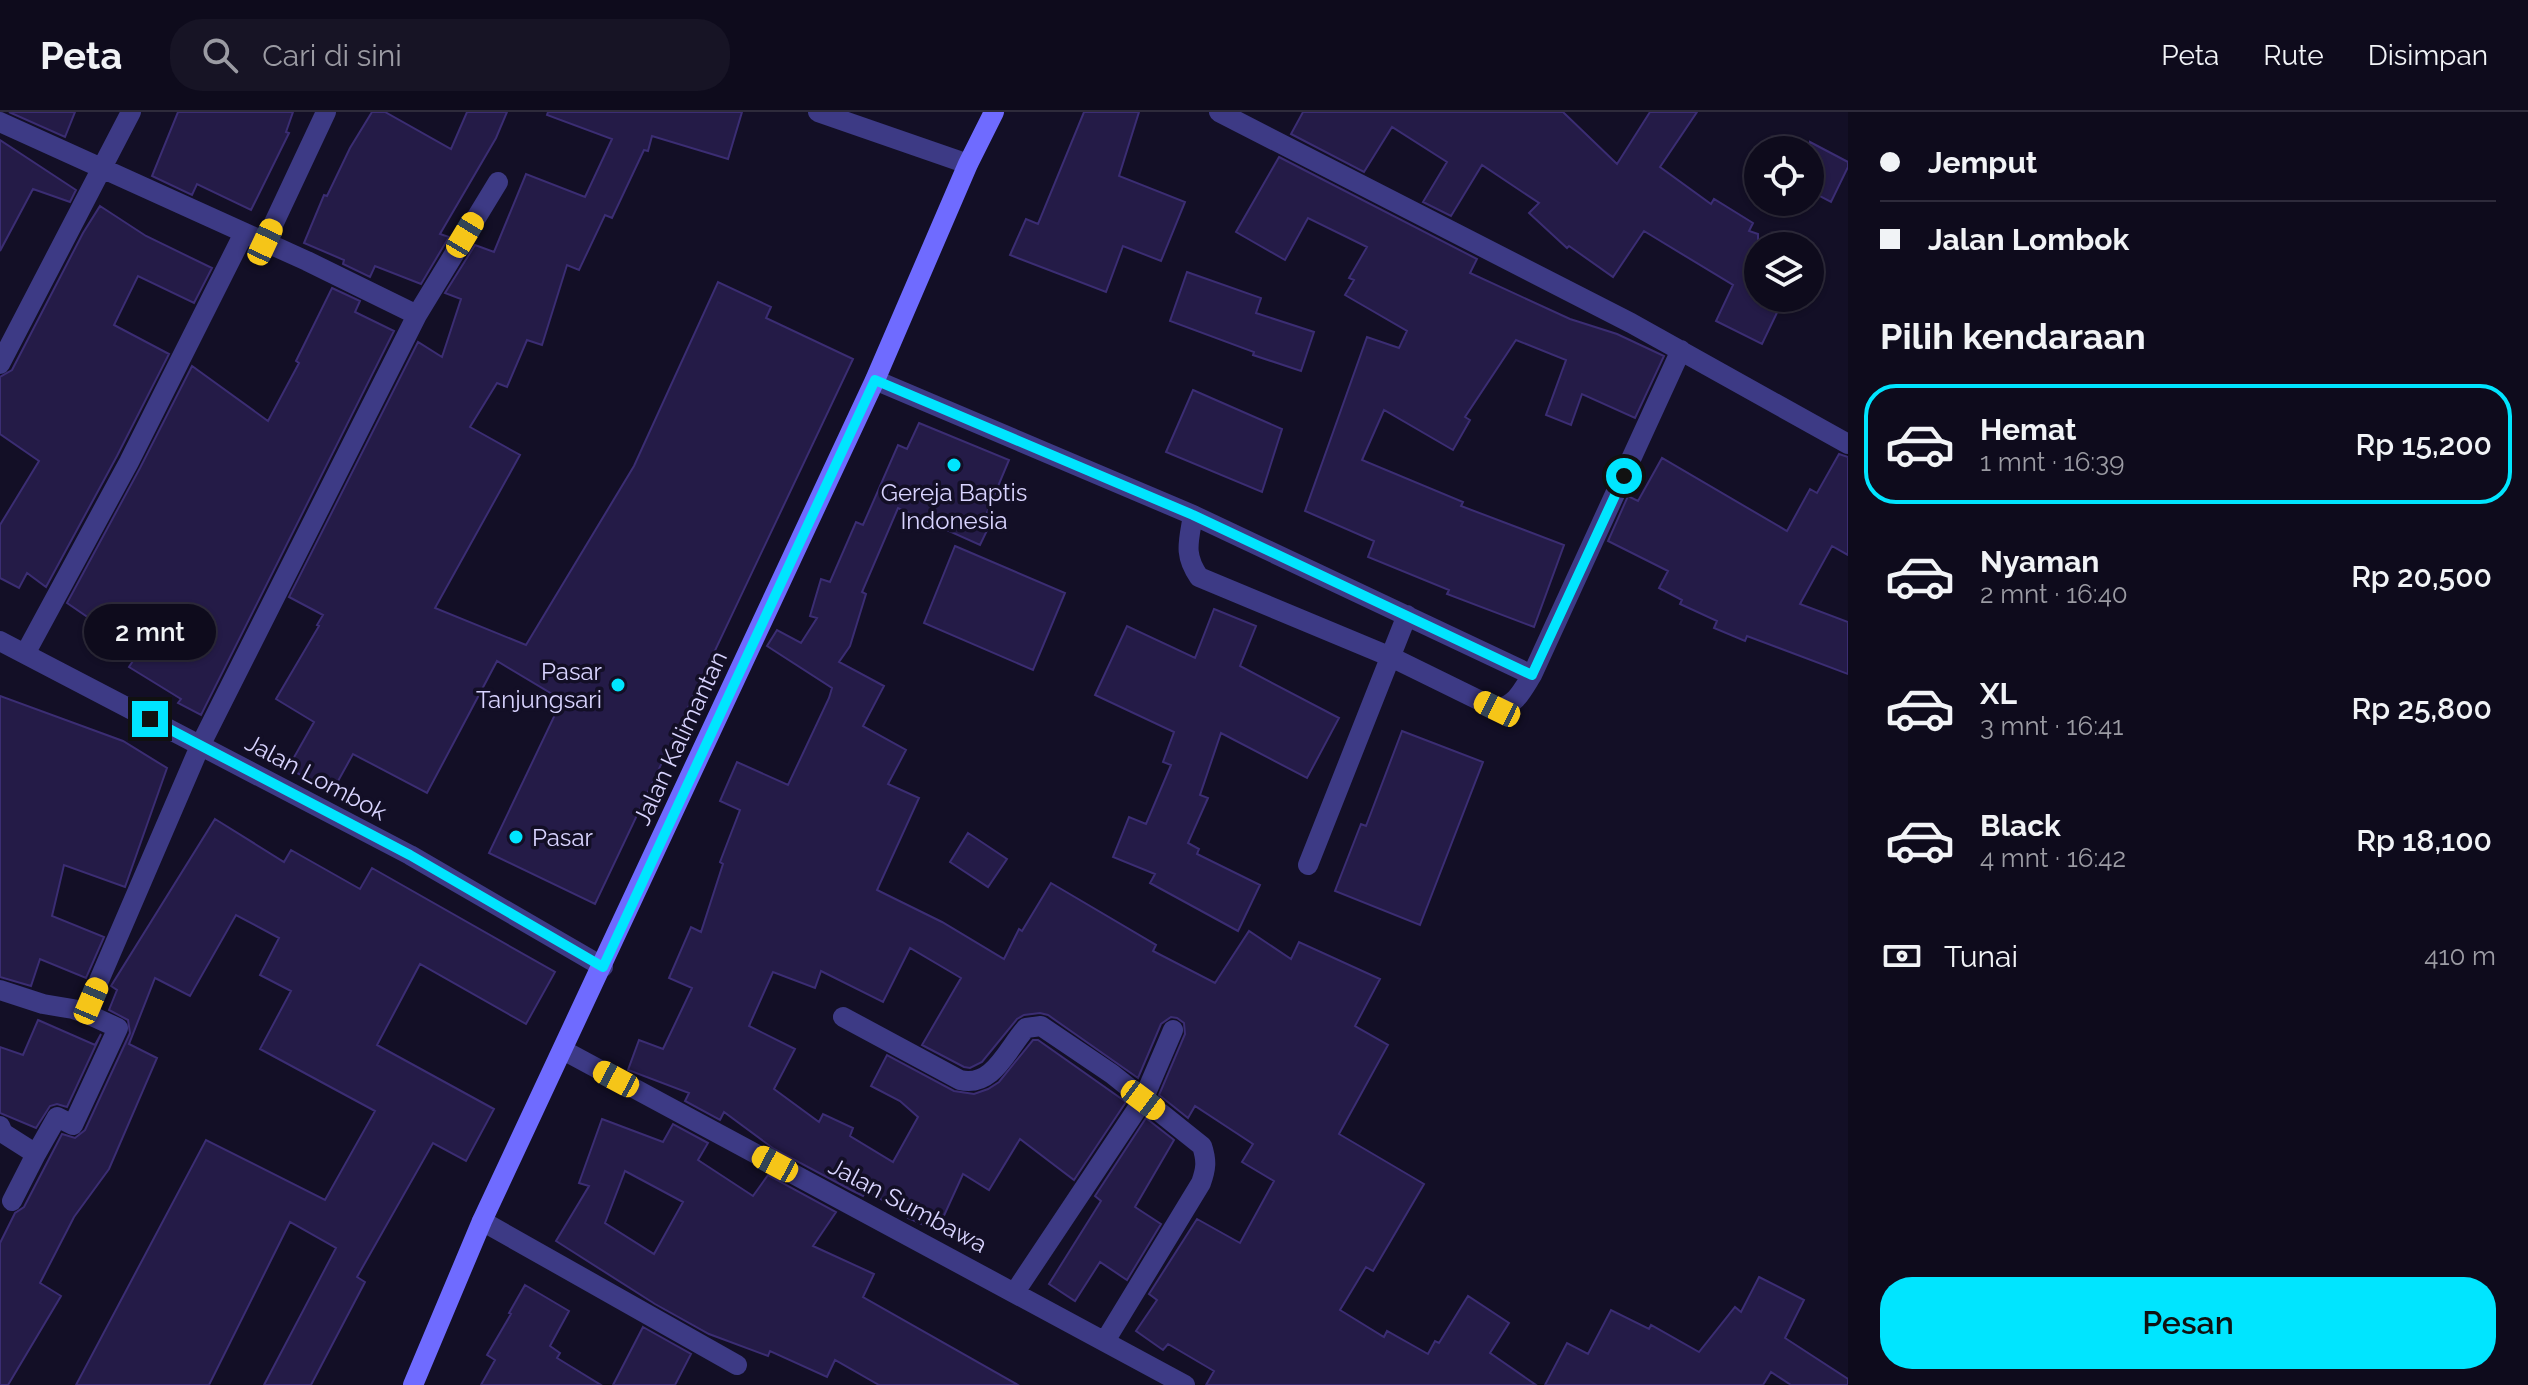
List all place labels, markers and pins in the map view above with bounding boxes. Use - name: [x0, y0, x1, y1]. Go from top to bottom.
- marker: Gereja Baptis Indonesia: [945, 456, 963, 474]
- place label: Gereja Baptis Indonesia: [881, 478, 1027, 535]
- place label: Pasar Tanjungsari: [476, 657, 603, 714]
- marker: Pasar Tanjungsari: [609, 676, 627, 694]
- place label: Pasar: [532, 823, 594, 852]
- marker: Pasar: [507, 828, 525, 846]

